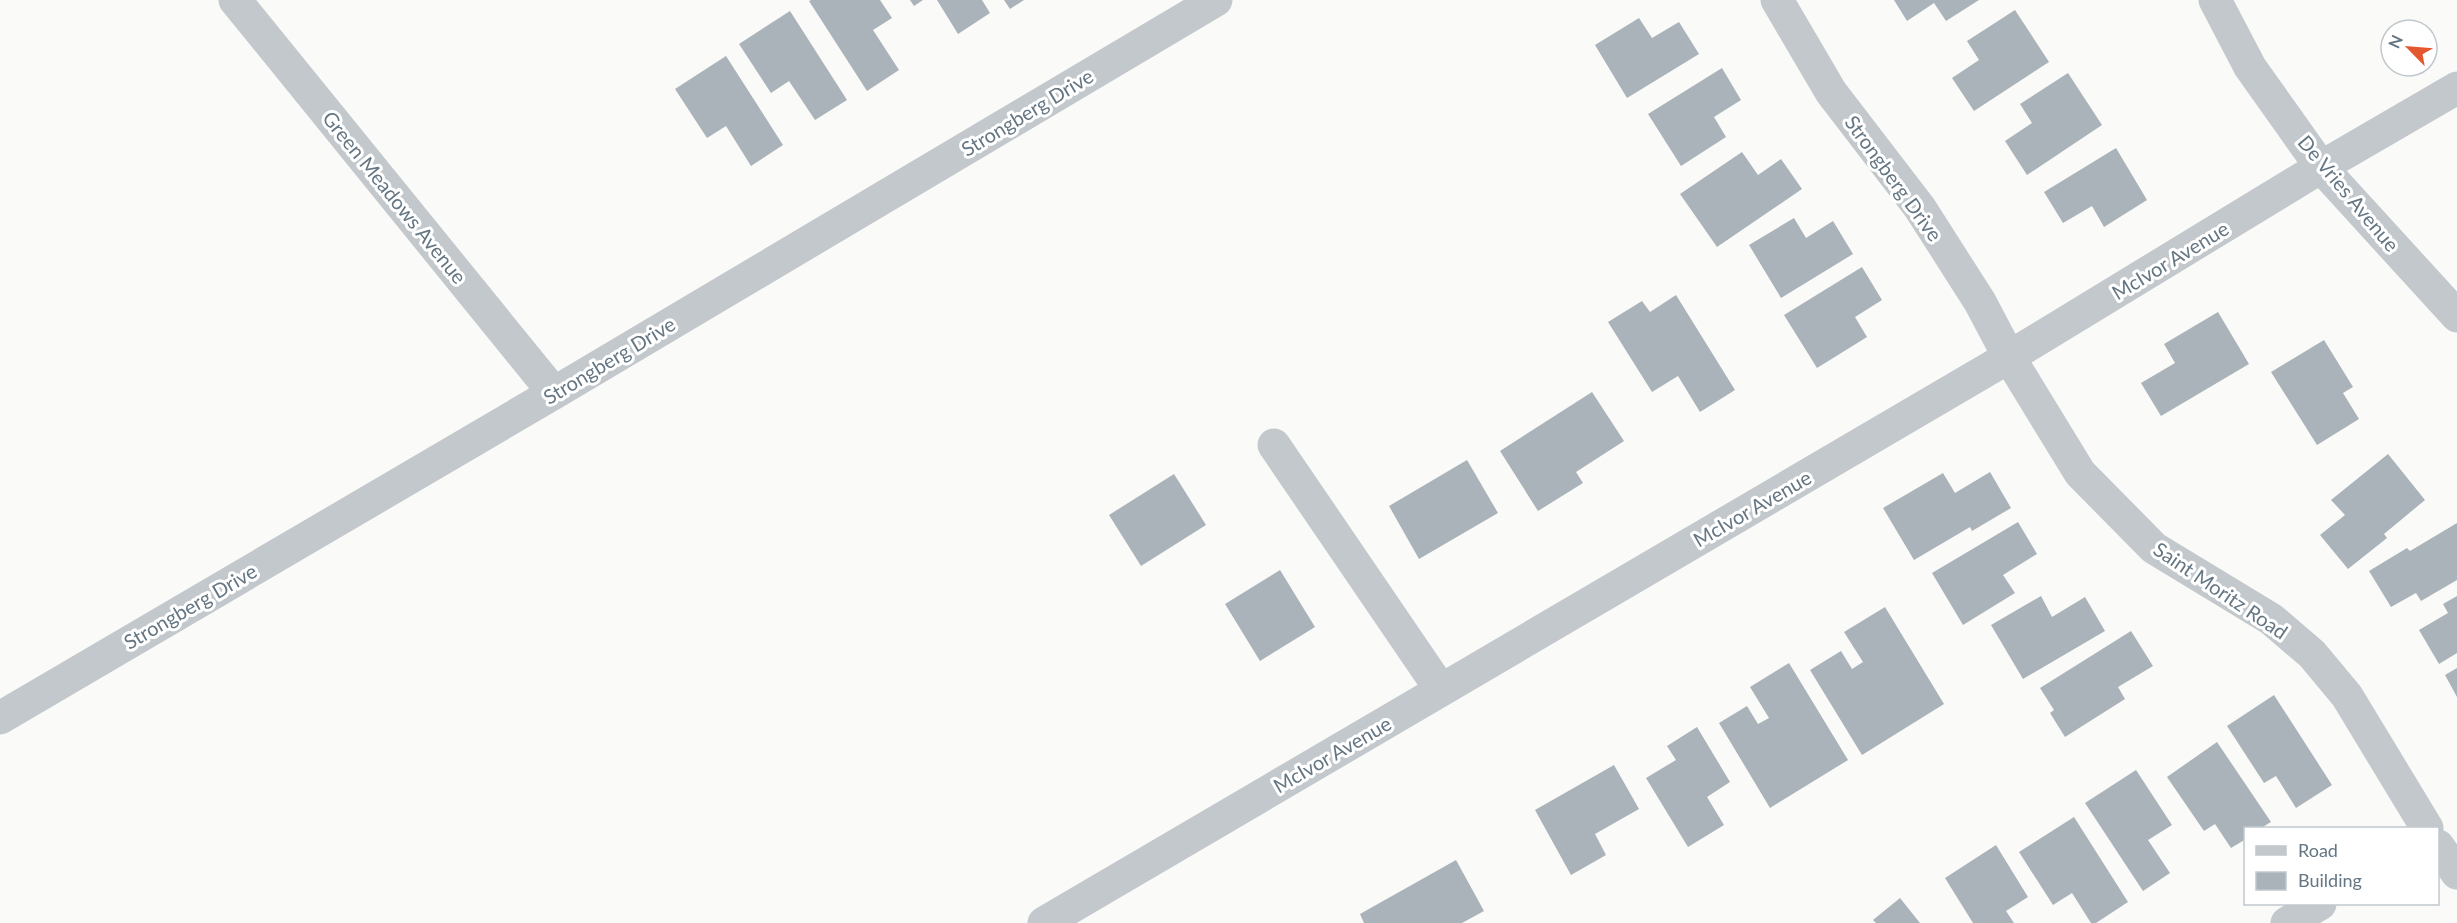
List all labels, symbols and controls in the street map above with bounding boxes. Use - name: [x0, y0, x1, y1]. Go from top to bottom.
- north arrow: [2379, 18, 2439, 78]
- text: N: [2384, 32, 2406, 51]
- street label: Strongberg Drive: [957, 63, 1097, 161]
- street label: Green Meadows Avenue: [318, 106, 472, 288]
- street label: Strongberg Drive: [1840, 111, 1948, 245]
- street label: De Vries Avenue: [2293, 130, 2405, 256]
- street label: McIvor Avenue: [2107, 216, 2233, 304]
- street label: Strongberg Drive: [539, 311, 679, 409]
- street label: McIvor Avenue: [1689, 465, 1815, 551]
- street label: Saint Moritz Road: [2150, 536, 2292, 644]
- street label: Strongberg Drive: [119, 558, 261, 654]
- street label: McIvor Avenue: [1269, 711, 1395, 797]
- legend: [2244, 827, 2439, 905]
- text: Road: [2298, 839, 2338, 861]
- text: Building: [2298, 869, 2362, 891]

